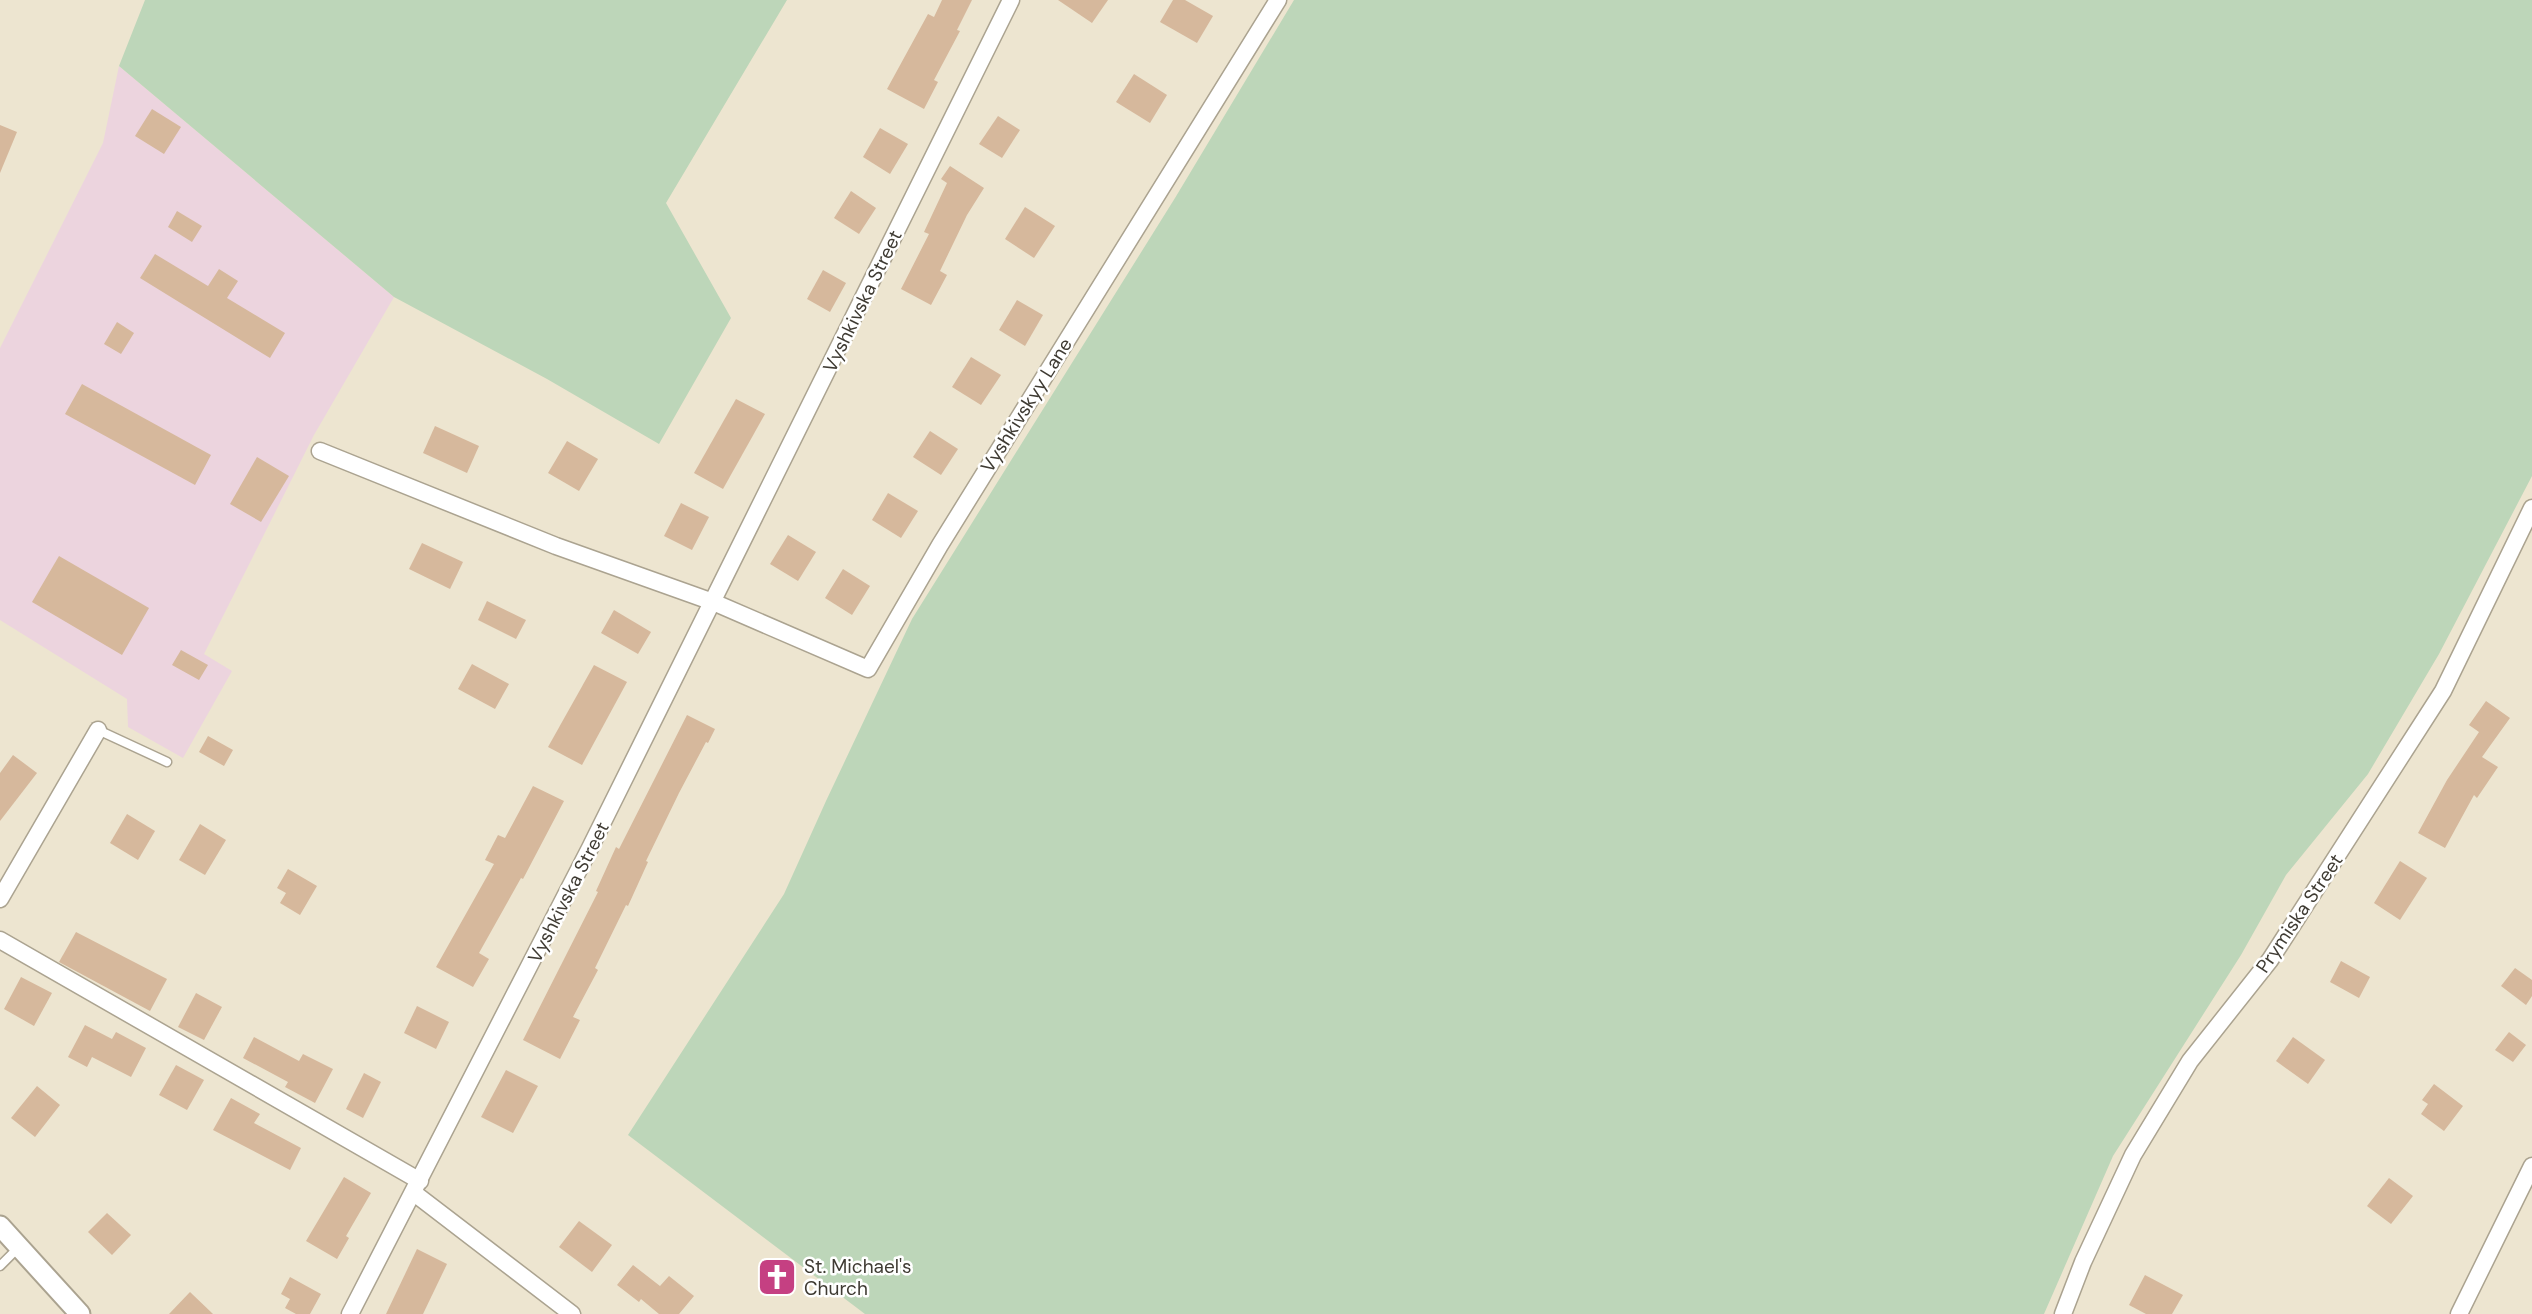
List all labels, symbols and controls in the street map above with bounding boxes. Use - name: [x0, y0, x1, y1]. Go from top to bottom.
- street label: Vyshkivska Street: [817, 226, 908, 376]
- street label: Vyshkivskyy Lane: [975, 333, 1078, 477]
- street label: Vyshkivska Street: [522, 817, 615, 967]
- street label: Prymiska Street: [2250, 849, 2348, 978]
- place label: St. Michael's Church: [804, 1254, 912, 1301]
- church icon: St. Michael's Church: [756, 1256, 798, 1298]

